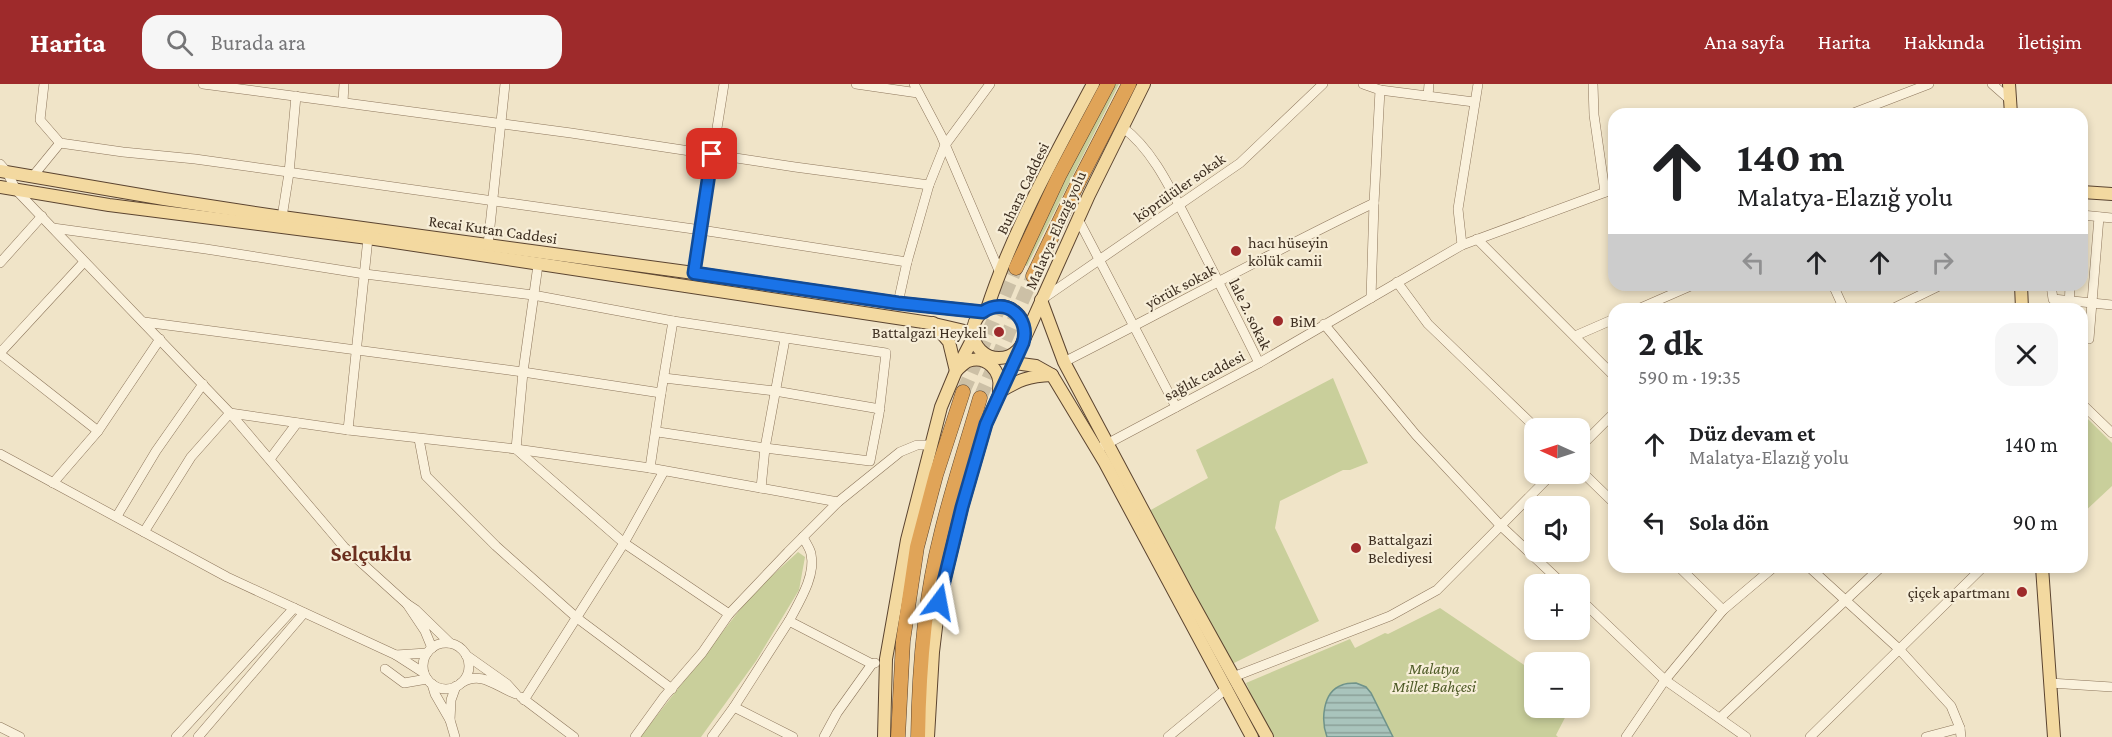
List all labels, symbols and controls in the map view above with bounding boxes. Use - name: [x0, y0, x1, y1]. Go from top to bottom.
- search box: [142, 15, 562, 69]
- icon: search: [163, 26, 196, 59]
- text: Harita: [30, 27, 106, 58]
- text: Burada ara: [211, 30, 306, 55]
- text: Ana sayfa: [1704, 30, 1785, 54]
- text: Harita: [1818, 30, 1871, 54]
- text: Hakkında: [1904, 30, 1985, 54]
- text: İletişim: [2018, 30, 2082, 54]
- pin: [686, 128, 737, 179]
- icon: ahead: [1638, 132, 1716, 210]
- text: 140 m: [1737, 133, 1845, 180]
- icon: arrive: [695, 137, 728, 170]
- street label: Buhara Caddesi: [993, 139, 1052, 237]
- street label: köprülüler sokak: [1130, 149, 1229, 226]
- street label: Malatya-Elazığ yolu: [1022, 168, 1090, 292]
- text: Malatya-Elazığ yolu: [1737, 182, 1953, 212]
- street label: Recai Kutan Caddesi: [428, 212, 558, 247]
- place label: hacı hüseyin kölük camii: [1248, 234, 1329, 269]
- marker: hacı hüseyin kölük camii: [1229, 244, 1243, 258]
- icon: left: [1737, 246, 1770, 279]
- icon: ahead: [1800, 246, 1833, 279]
- icon: ahead: [1863, 246, 1896, 279]
- icon: right: [1926, 246, 1959, 279]
- street label: yörük sokak: [1141, 261, 1219, 313]
- street label: lale 2. sokak: [1226, 276, 1275, 353]
- place label: BiM: [1290, 313, 1316, 330]
- marker: BiM: [1271, 314, 1285, 328]
- text: 2 dk: [1638, 323, 1703, 363]
- button: close: [1995, 323, 2058, 386]
- place label: Battalgazi Heykeli: [872, 324, 987, 342]
- marker: Battalgazi Heykeli: [992, 325, 1006, 339]
- street label: sağlık caddesi: [1161, 347, 1248, 405]
- text: 590 m · 19:35: [1638, 366, 1741, 388]
- north arrow: [1524, 418, 1590, 484]
- map controls: [1524, 418, 1590, 718]
- text: Düz devam et: [1689, 421, 1815, 446]
- icon: ahead: [1638, 428, 1671, 461]
- text: 140 m: [2005, 432, 2058, 457]
- text: Malatya-Elazığ yolu: [1689, 446, 1849, 468]
- button: sound: [1524, 496, 1590, 562]
- icon: left: [1638, 506, 1671, 539]
- text: Sola dön: [1689, 510, 1769, 535]
- text: 90 m: [2013, 510, 2058, 535]
- place label: Battalgazi Belediyesi: [1368, 531, 1432, 567]
- district label: Selçuklu: [331, 541, 412, 566]
- marker: Battalgazi Belediyesi: [1349, 541, 1363, 555]
- position arrow: [907, 570, 971, 634]
- button: +: [1524, 574, 1590, 640]
- place label: çiçek apartmanı: [1908, 584, 2010, 602]
- marker: çiçek apartmanı: [2015, 585, 2029, 599]
- button: −: [1524, 652, 1590, 718]
- park label: Malatya Millet Bahçesi: [1391, 660, 1477, 696]

